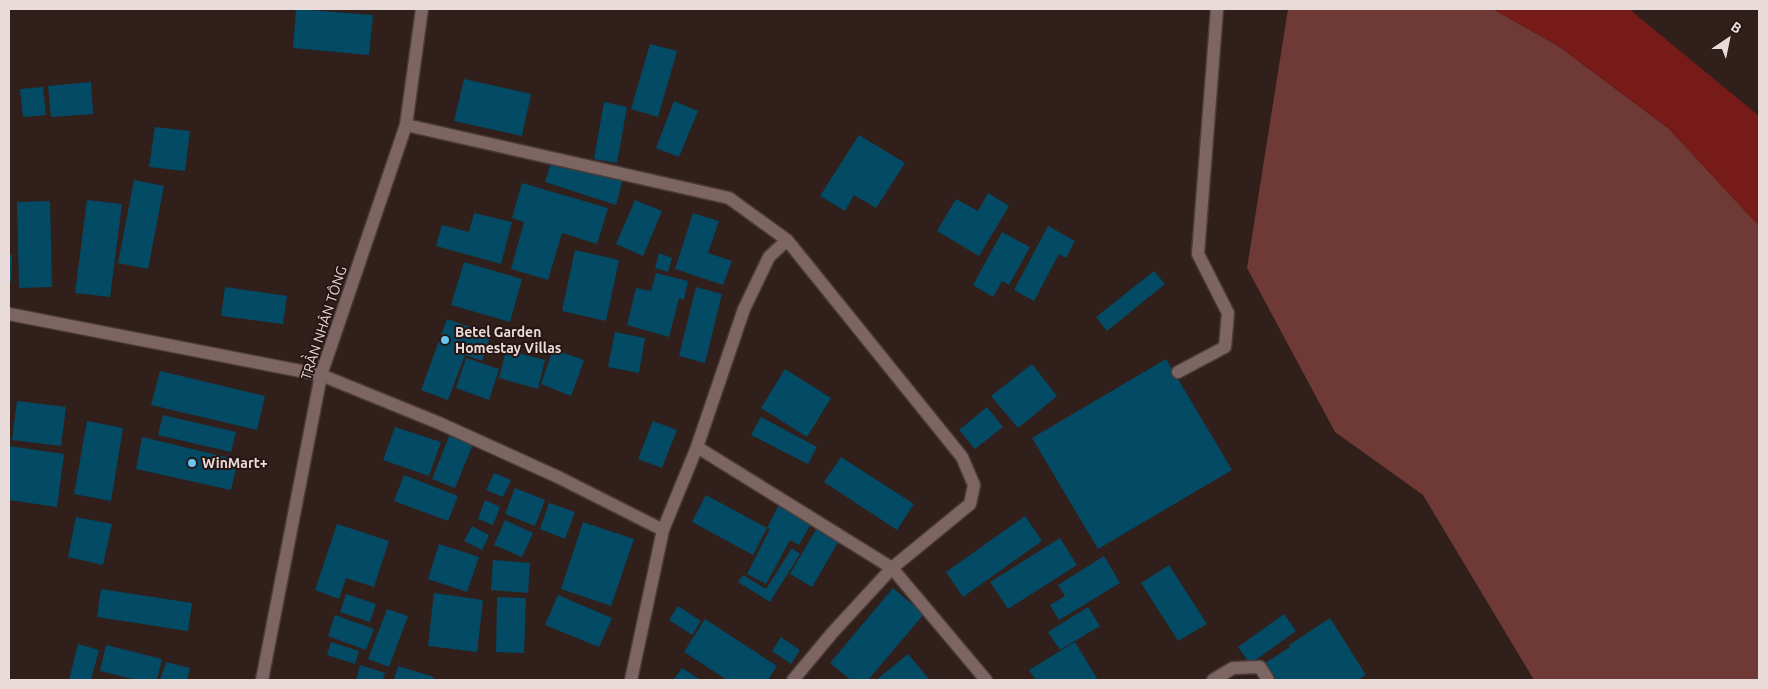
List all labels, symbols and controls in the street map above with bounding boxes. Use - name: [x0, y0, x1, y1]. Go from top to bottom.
- north arrow: [1703, 15, 1753, 65]
- text: B: [1728, 18, 1745, 37]
- street label: TRẦN NHÂN TÔNG: [298, 264, 350, 382]
- place label: Betel Garden Homestay Villas: [455, 324, 561, 357]
- marker: Betel Garden Homestay Villas: [439, 334, 451, 346]
- place label: WinMart+: [202, 455, 268, 471]
- marker: WinMart+: [186, 457, 198, 469]

